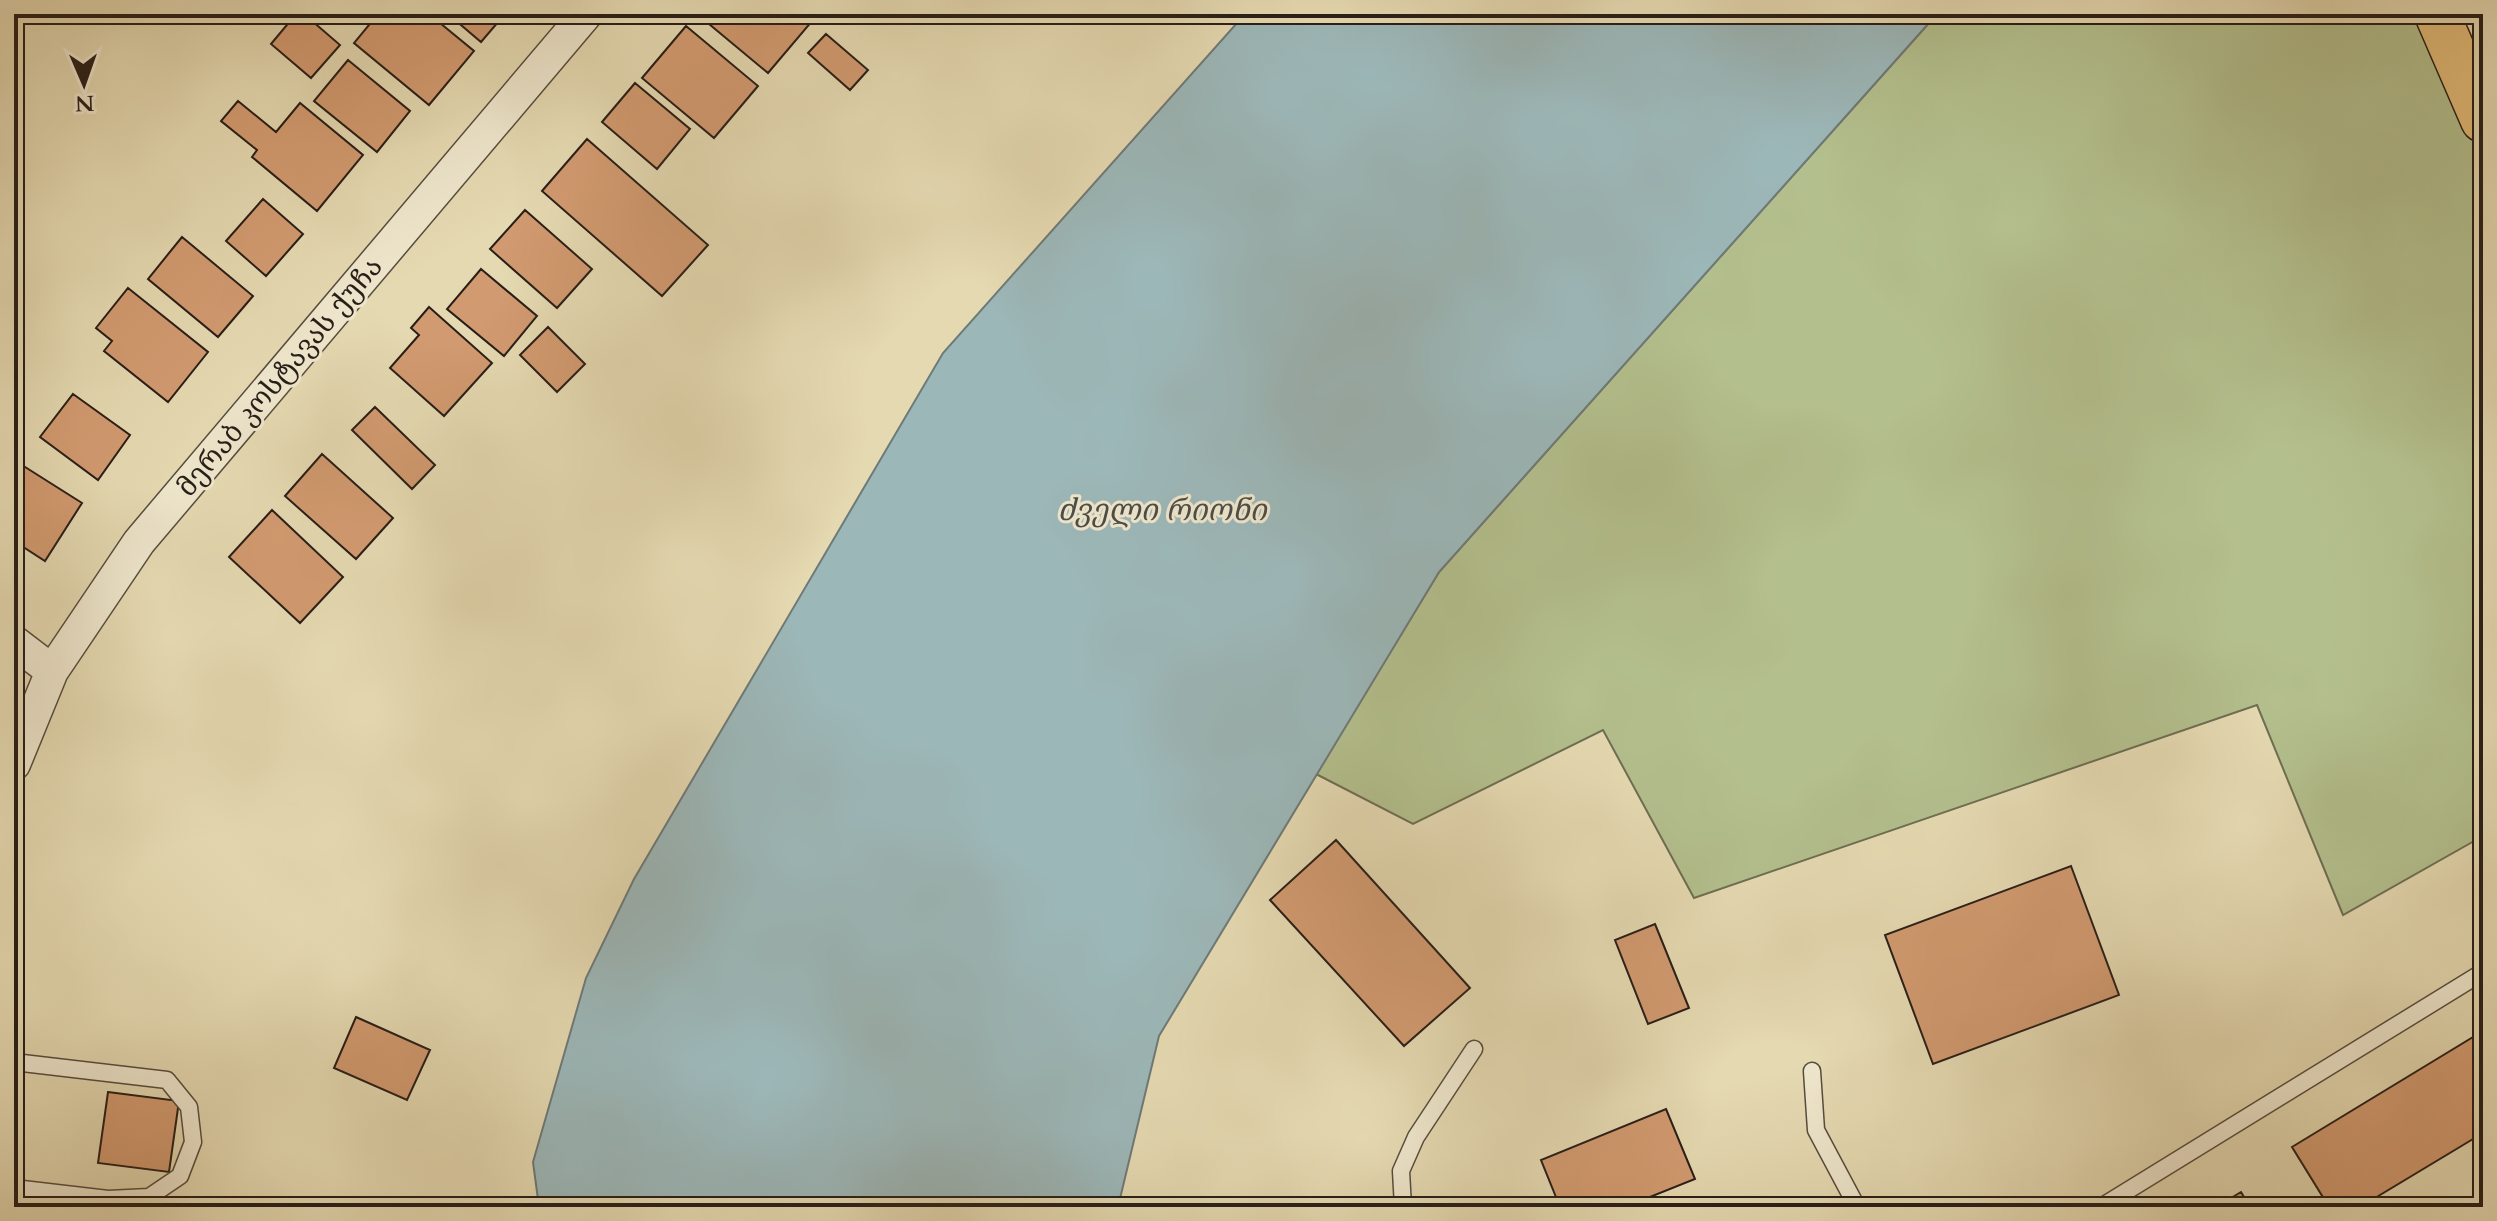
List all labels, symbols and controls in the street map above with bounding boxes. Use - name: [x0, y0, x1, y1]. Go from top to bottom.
- north arrow: [44, 44, 124, 124]
- text: N: [75, 88, 95, 118]
- street label: მერაბ კოსტავას ქუჩა: [168, 249, 391, 505]
- water label: ძველი რიონი: [1058, 490, 1268, 531]

